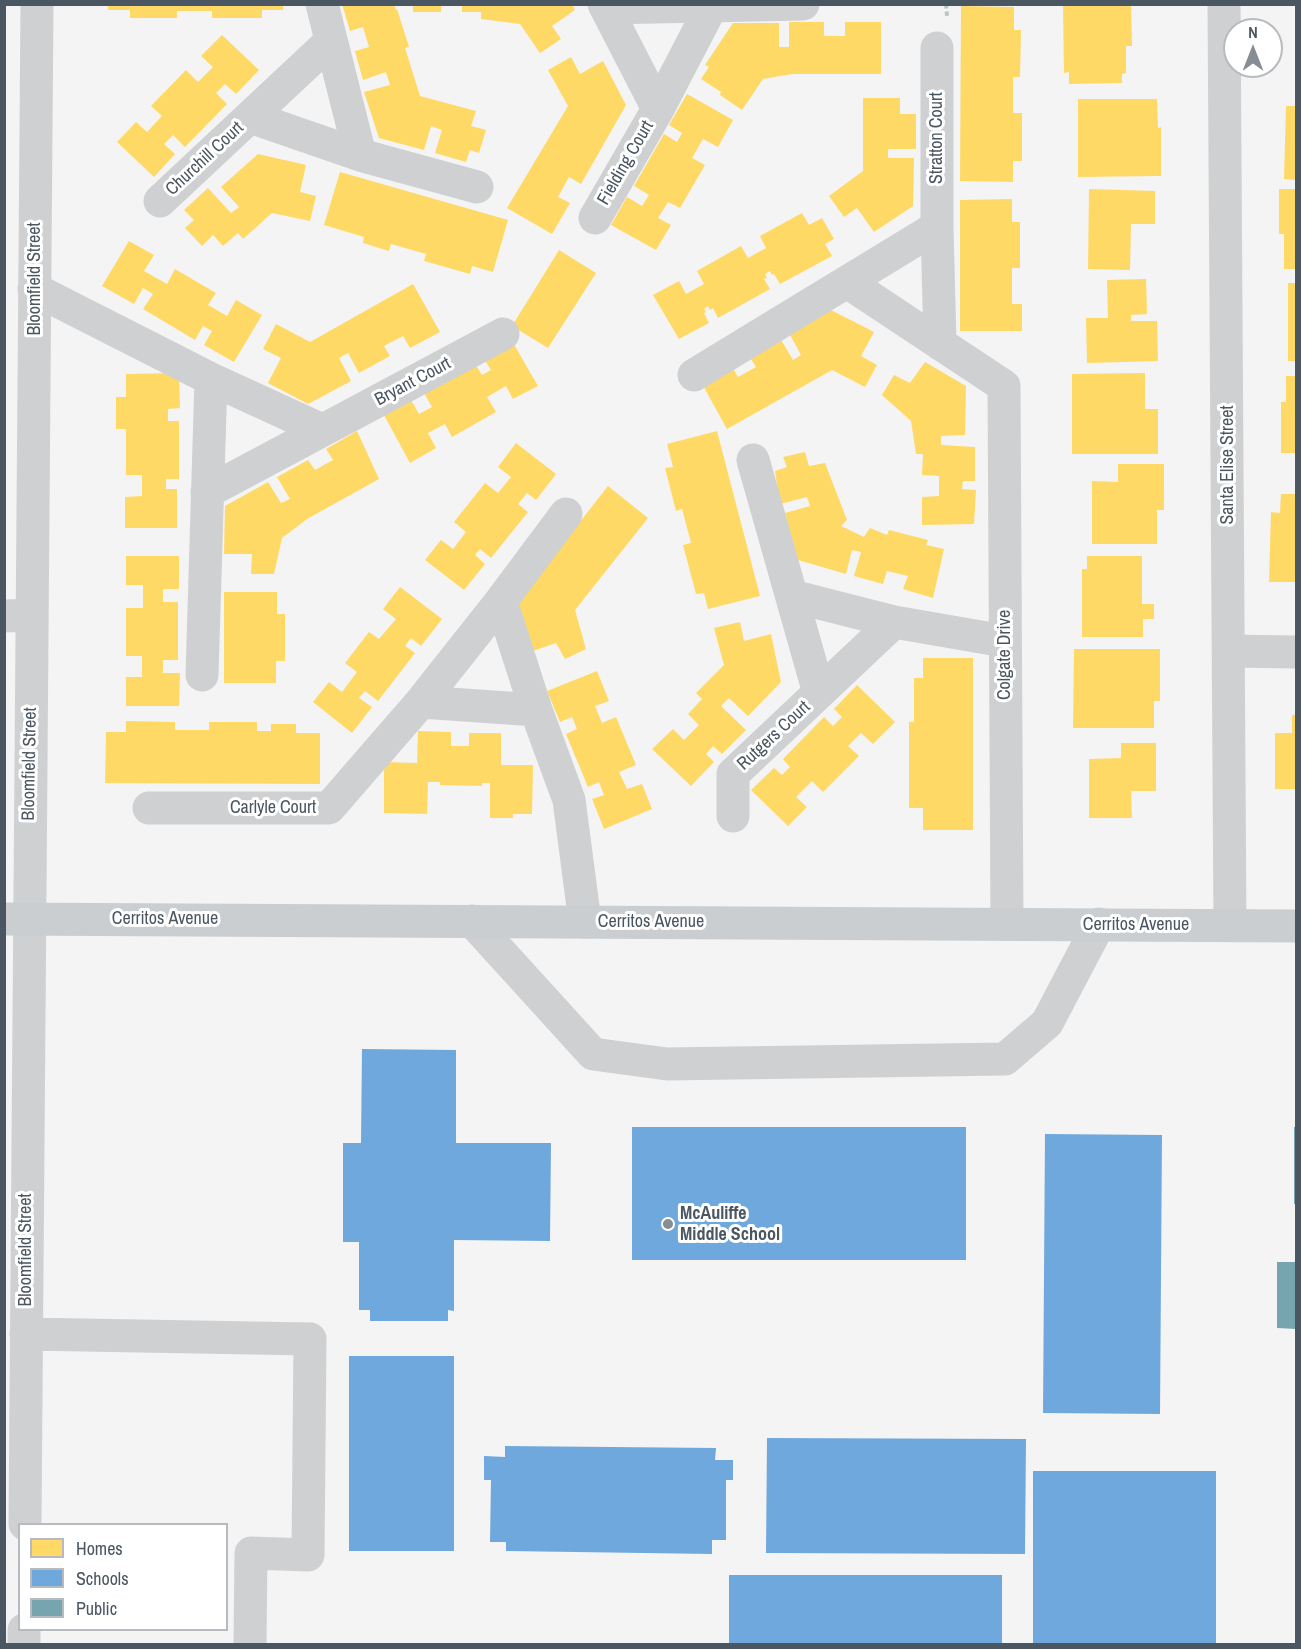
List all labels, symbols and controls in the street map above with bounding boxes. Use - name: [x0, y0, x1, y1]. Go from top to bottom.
- north arrow: [1223, 18, 1283, 78]
- text: N: [1248, 21, 1258, 43]
- street label: Stratton Court: [926, 92, 948, 184]
- street label: Fielding Court: [593, 117, 659, 209]
- street label: Churchill Court: [162, 118, 248, 200]
- street label: Bloomfield Street: [24, 222, 46, 336]
- street label: Bryant Court: [371, 353, 455, 411]
- street label: Santa Elise Street: [1217, 406, 1239, 524]
- street label: Colgate Drive: [994, 610, 1016, 700]
- street label: Rutgers Court: [733, 697, 815, 775]
- street label: Bloomfield Street: [18, 707, 42, 821]
- street label: Carlyle Court: [230, 797, 316, 819]
- street label: Cerritos Avenue: [112, 908, 218, 930]
- street label: Cerritos Avenue: [598, 911, 704, 933]
- street label: Cerritos Avenue: [1083, 914, 1189, 936]
- street label: Bloomfield Street: [15, 1193, 37, 1307]
- place label: McAuliffe Middle School: [680, 1203, 780, 1246]
- marker: McAuliffe Middle School: [661, 1217, 675, 1231]
- legend: [18, 1523, 228, 1631]
- text: Homes: [76, 1536, 123, 1561]
- text: Schools: [76, 1566, 129, 1591]
- text: Public: [76, 1596, 117, 1621]

